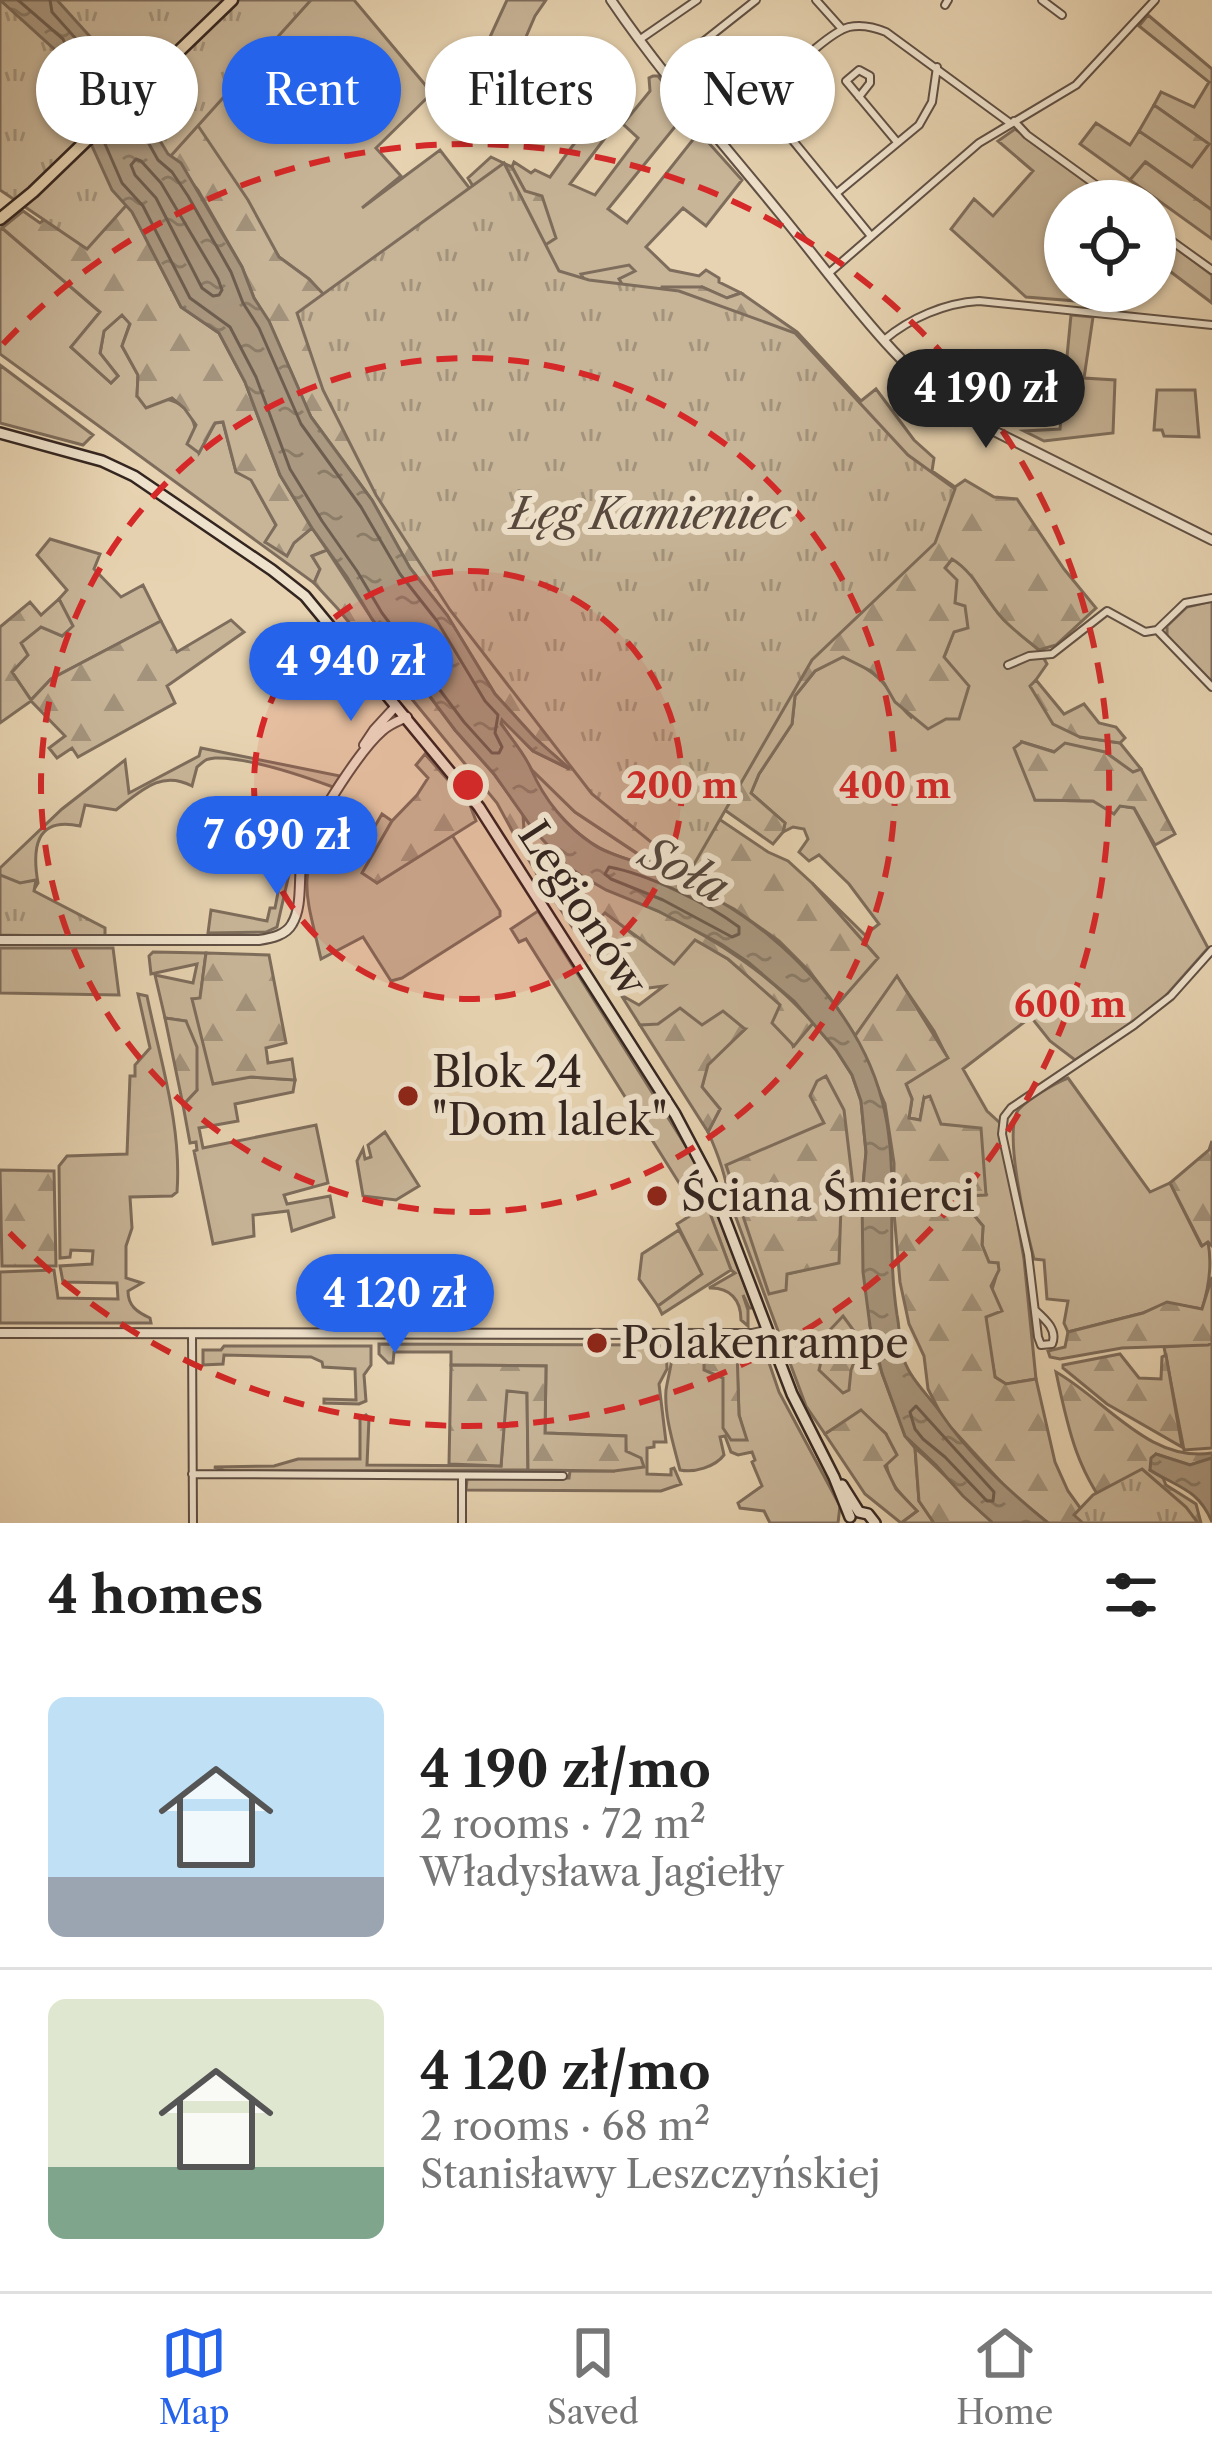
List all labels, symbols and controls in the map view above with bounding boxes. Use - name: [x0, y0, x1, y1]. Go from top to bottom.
- chip: Buy: [36, 36, 198, 144]
- chip: Rent: [222, 36, 401, 144]
- chip: Filters: [425, 36, 636, 144]
- chip: New: [660, 36, 835, 144]
- map controls: [1044, 180, 1176, 312]
- button: locate: [1044, 180, 1176, 312]
- pin: 4 190 zł: [862, 349, 1110, 451]
- text: 4 190 zł: [914, 364, 1058, 412]
- park label: Łęg Kamieniec: [507, 488, 792, 540]
- pin: 4 940 zł: [227, 622, 475, 724]
- text: 4 940 zł: [276, 637, 426, 685]
- text: 200 m: [626, 763, 738, 807]
- text: 400 m: [839, 763, 951, 807]
- centre of rings: [447, 764, 489, 806]
- pin: 7 690 zł: [153, 796, 401, 898]
- text: 7 690 zł: [203, 811, 351, 859]
- street label: Legionów: [507, 811, 659, 1006]
- water label: Soła: [629, 823, 738, 916]
- text: 600 m: [1014, 982, 1126, 1026]
- place label: Blok 24 "Dom lalek": [432, 1046, 667, 1146]
- marker: Blok 24 "Dom lalek": [395, 1083, 421, 1109]
- place label: Ściana Śmierci: [681, 1169, 975, 1222]
- marker: Ściana Śmierci: [644, 1183, 670, 1209]
- pin: 4 120 zł: [271, 1254, 519, 1356]
- text: 4 120 zł: [323, 1269, 467, 1317]
- place label: Polakenrampe: [621, 1317, 909, 1369]
- marker: Polakenrampe: [584, 1330, 610, 1356]
- icon: filters: [1098, 1562, 1164, 1628]
- text: 4 homes: [48, 1564, 263, 1626]
- text: 4 190 zł/mo: [420, 1738, 711, 1800]
- icon: home: [144, 1745, 288, 1889]
- text: 2 rooms · 72 m²: [420, 1800, 706, 1848]
- text: Władysława Jagiełły: [420, 1848, 784, 1896]
- text: 4 120 zł/mo: [420, 2040, 711, 2102]
- icon: home: [144, 2047, 288, 2191]
- text: 2 rooms · 68 m²: [420, 2102, 710, 2150]
- text: Stanisławy Leszczyńskiej: [420, 2150, 881, 2198]
- tab: Map: [159, 2320, 230, 2433]
- tab: Saved: [547, 2320, 639, 2433]
- tab: Home: [956, 2320, 1053, 2433]

